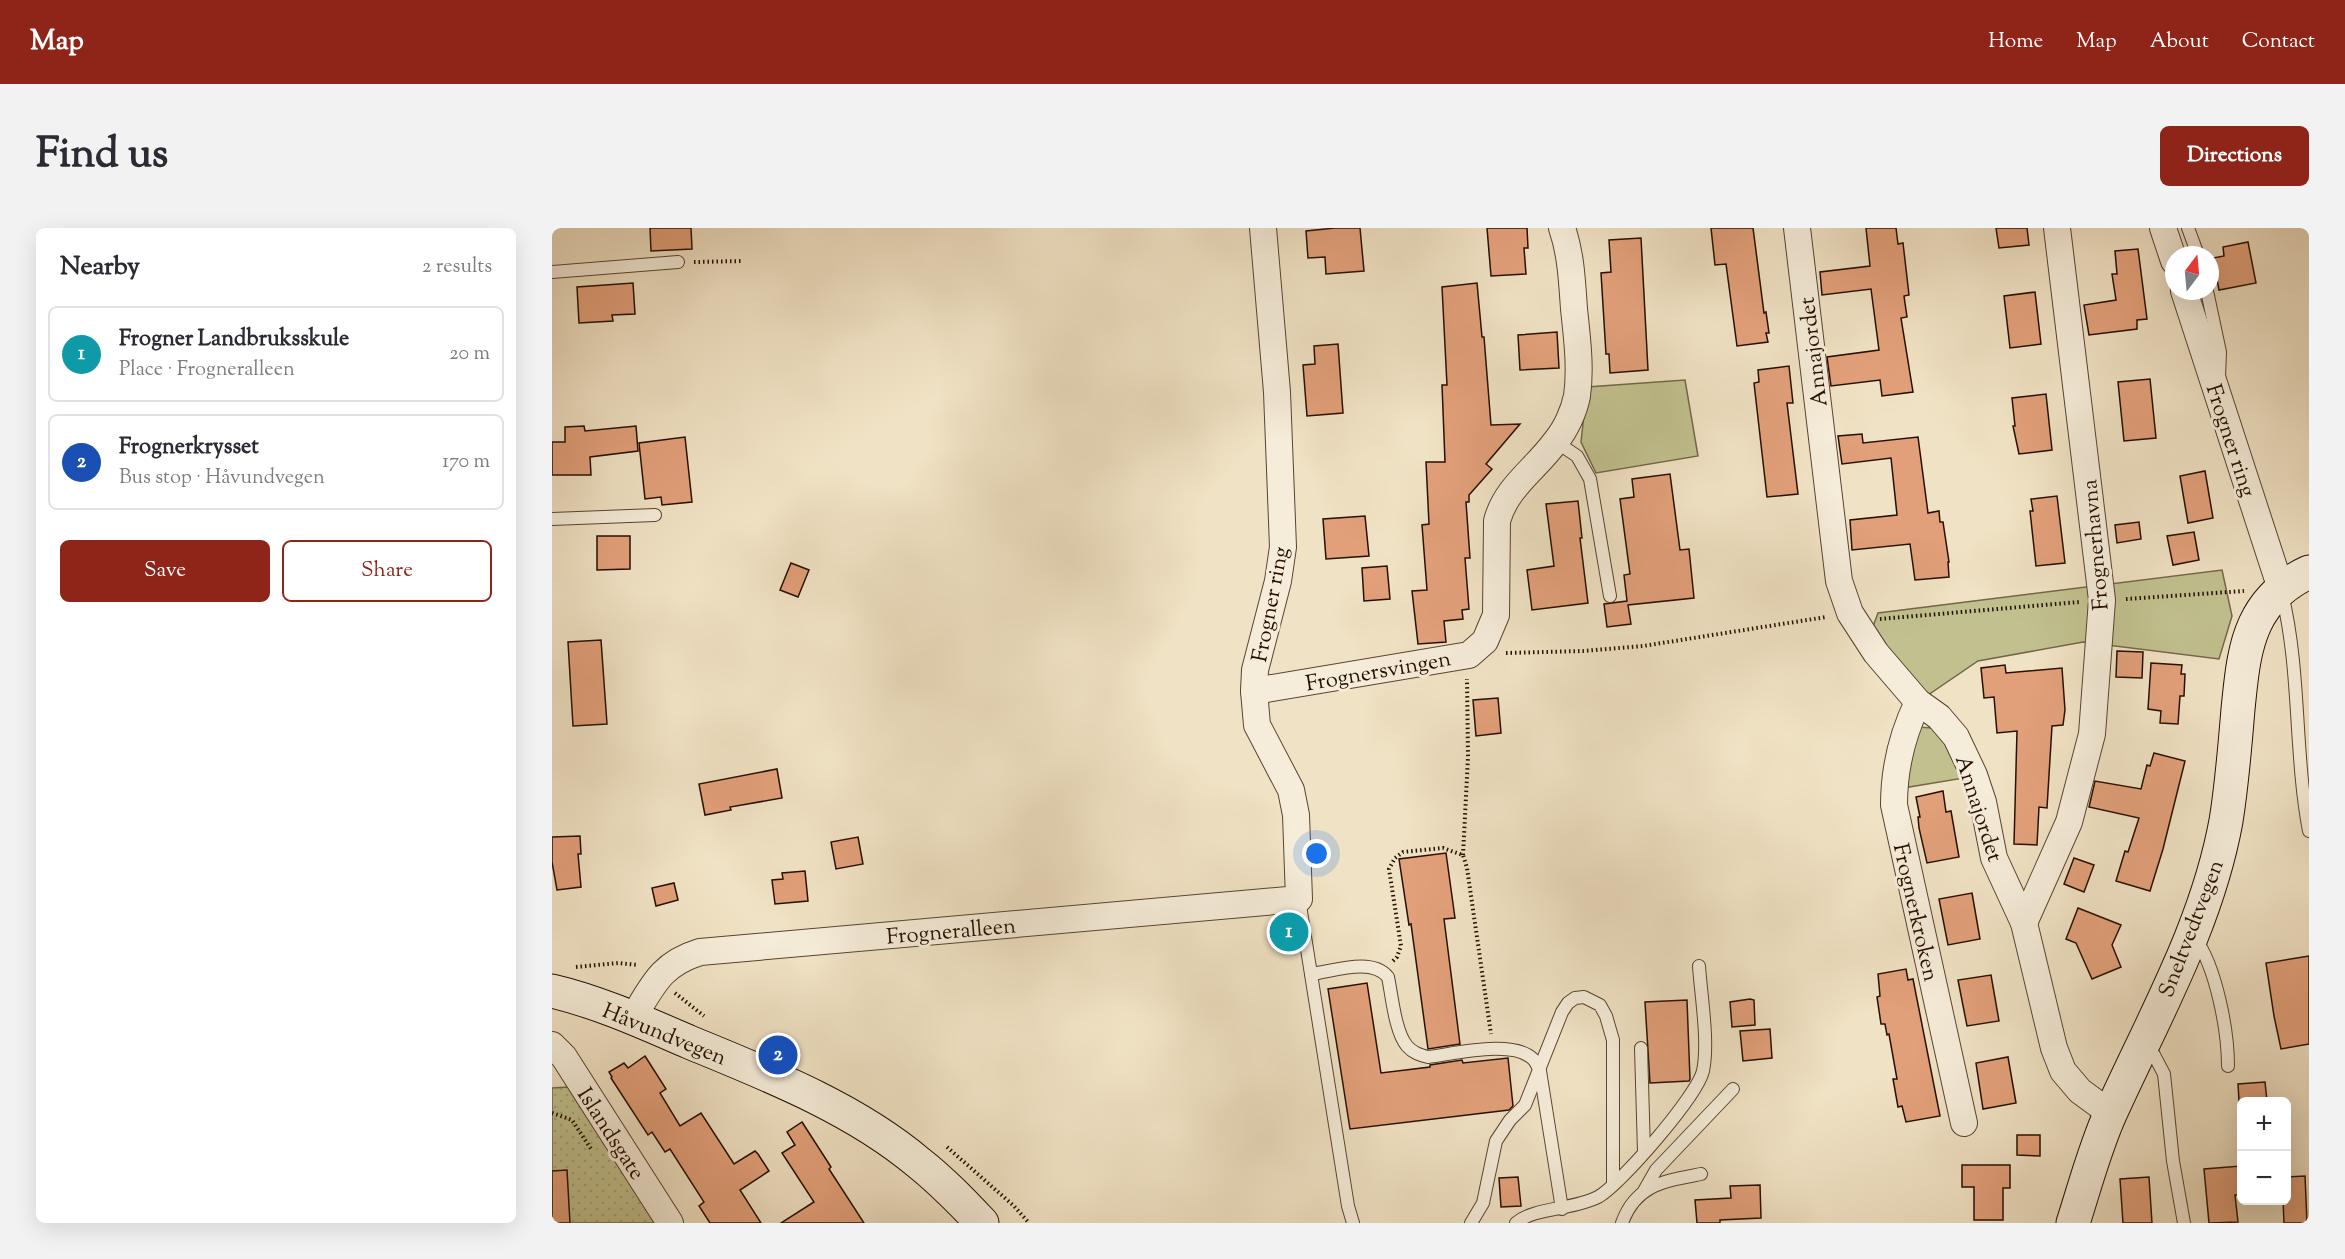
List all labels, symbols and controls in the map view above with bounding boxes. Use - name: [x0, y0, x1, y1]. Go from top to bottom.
- text: Map: [30, 22, 84, 62]
- text: Home: [1988, 27, 2043, 57]
- text: Map: [2076, 27, 2117, 57]
- text: About: [2150, 27, 2209, 57]
- text: Contact: [2242, 27, 2315, 57]
- text: Find us: [36, 126, 168, 186]
- button: Directions: [2160, 126, 2309, 186]
- north arrow: [2165, 246, 2219, 300]
- text: Nearby: [60, 249, 140, 286]
- text: 2 results: [422, 253, 492, 282]
- street label: Annajordet: [1792, 295, 1838, 408]
- text: Frogner Landbruksskule: [119, 324, 349, 356]
- text: 1: [78, 340, 85, 369]
- text: 20 m: [449, 340, 490, 369]
- text: Place · Frogneralleen: [119, 356, 295, 385]
- street label: Frogner ring: [2196, 380, 2263, 502]
- text: Frognerkrysset: [119, 432, 259, 464]
- text: 2: [77, 448, 86, 477]
- text: 170 m: [442, 448, 490, 477]
- text: Bus stop · Håvundvegen: [119, 464, 325, 493]
- street label: Frognerhavna: [2075, 478, 2119, 612]
- button: Save: [60, 540, 270, 602]
- button: Share: [282, 540, 492, 602]
- street label: Frogner ring: [1245, 544, 1299, 665]
- street label: Frognersvingen: [1303, 644, 1454, 701]
- street label: Annajordet: [1945, 752, 2010, 867]
- your location: [1302, 839, 1331, 868]
- street label: Frognerkroken: [1883, 841, 1945, 985]
- street label: Sneltvedtvegen: [2152, 855, 2234, 1003]
- pin: 1: [1270, 910, 1308, 954]
- street label: Frogneralleen: [885, 911, 1017, 955]
- street label: Håvundvegen: [597, 996, 731, 1075]
- pin: 2: [758, 1032, 798, 1078]
- street label: Islandsgate: [568, 1082, 651, 1187]
- map controls: [2237, 1097, 2291, 1205]
- button: +: [2237, 1097, 2291, 1151]
- button: −: [2237, 1151, 2291, 1205]

